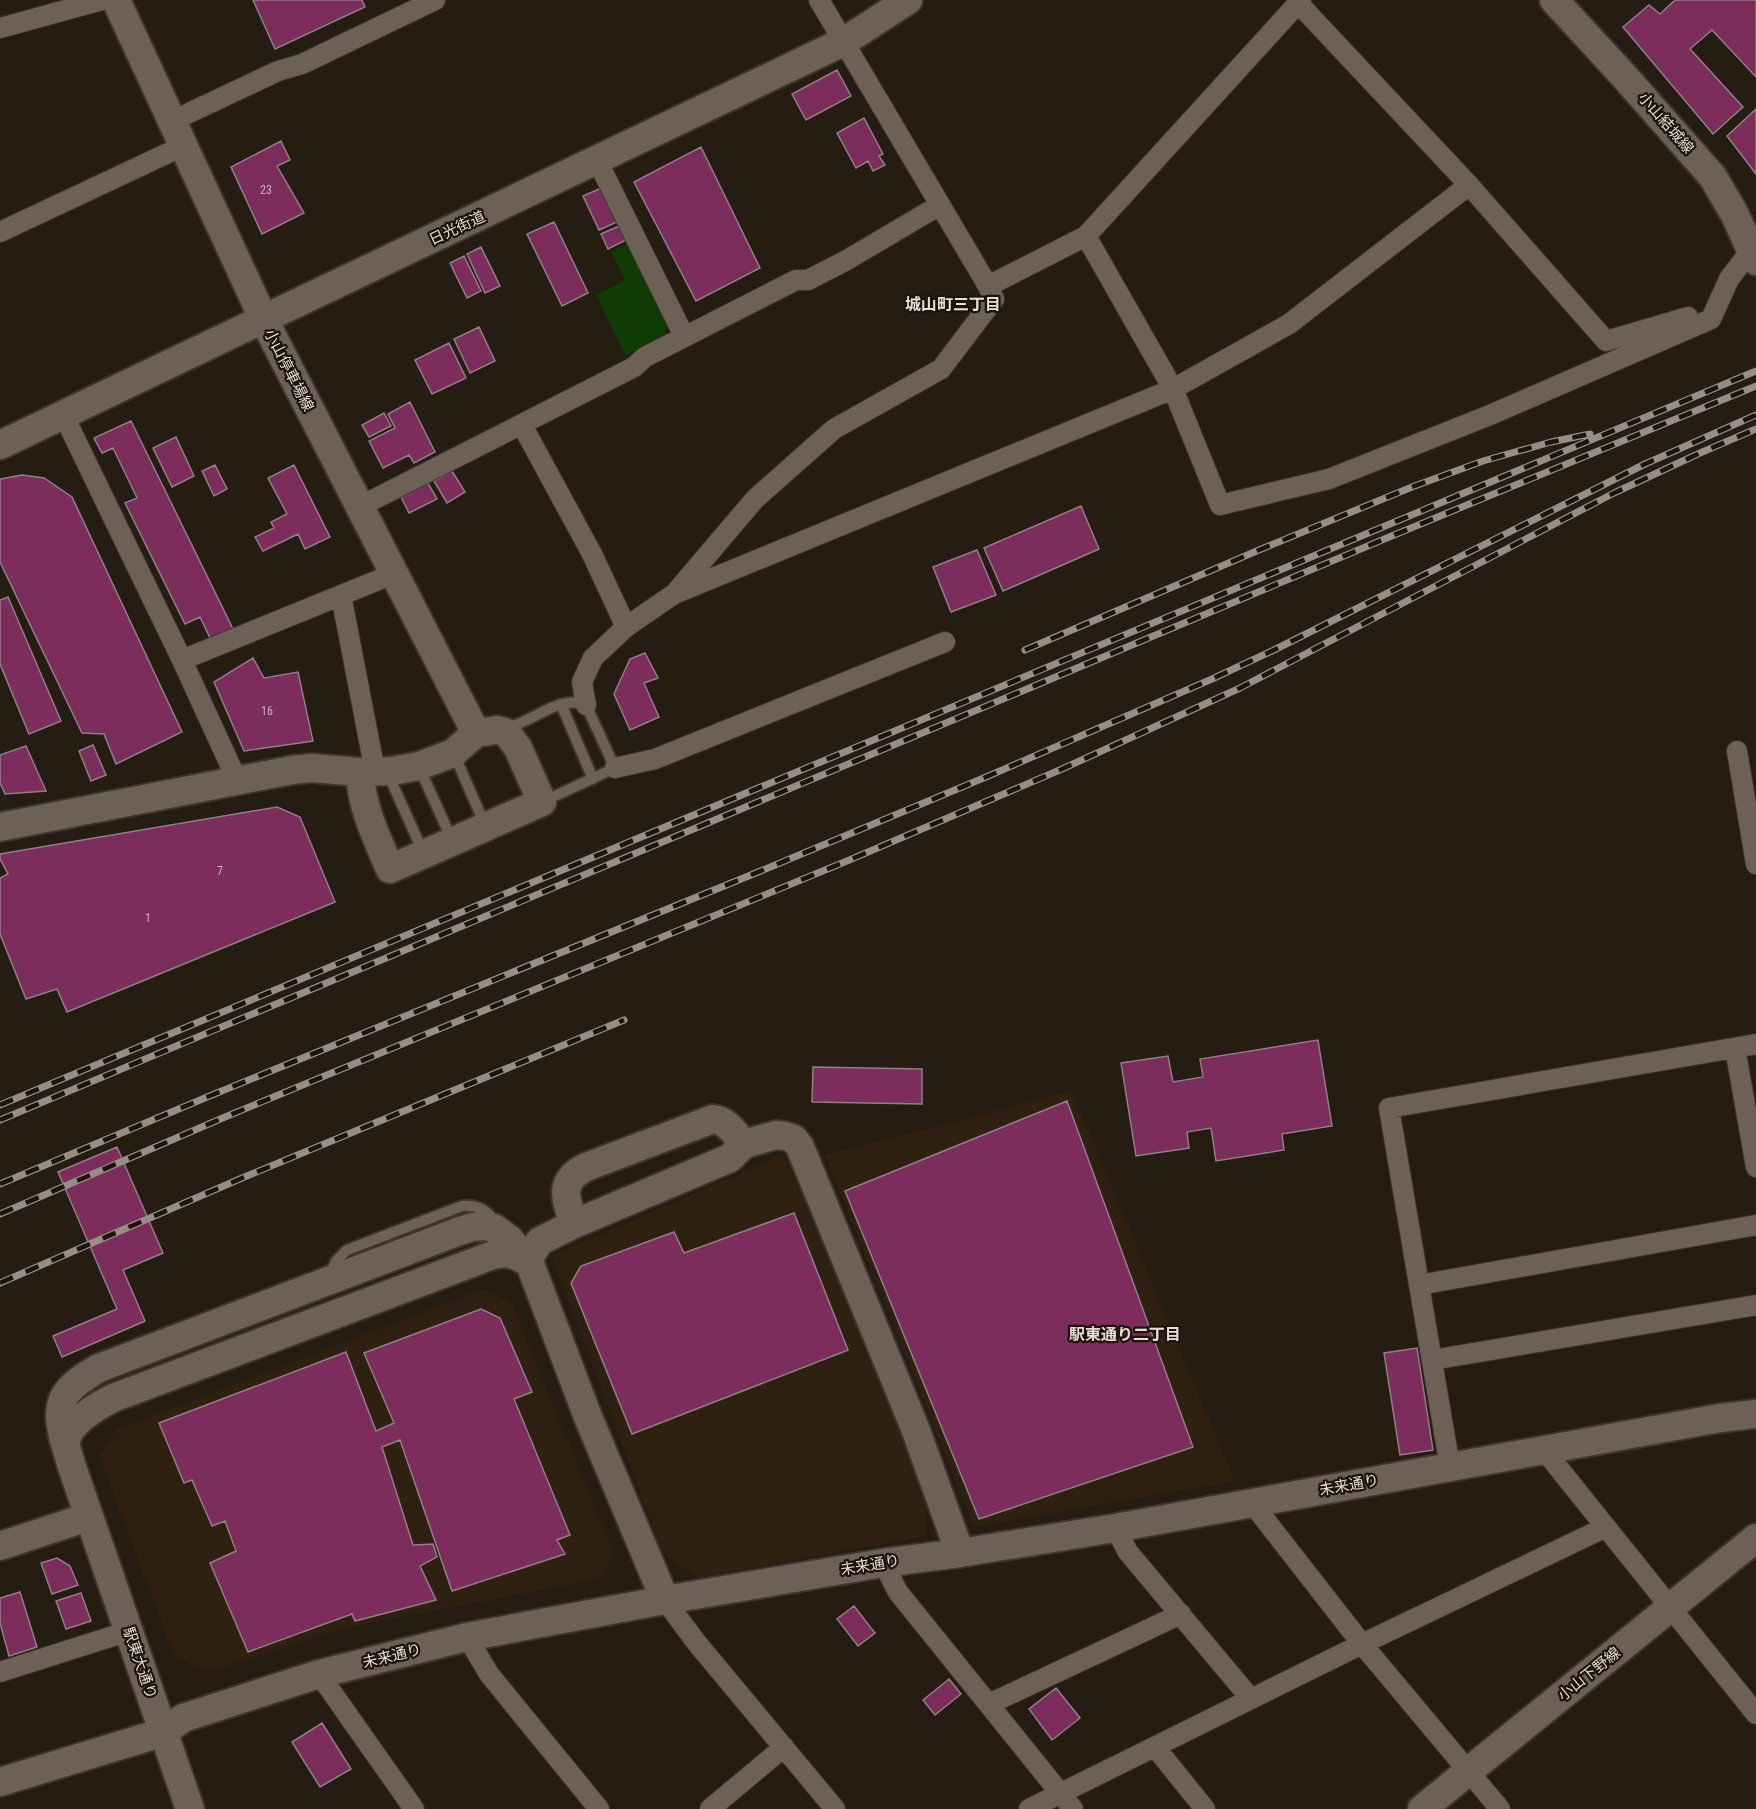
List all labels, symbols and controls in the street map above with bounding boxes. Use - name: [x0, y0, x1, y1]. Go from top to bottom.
- street label: 小山結城線: [1635, 89, 1697, 157]
- house number: 23: [260, 183, 272, 197]
- street label: 日光街道: [426, 207, 488, 249]
- district label: 城山町三丁目: [905, 295, 1001, 314]
- street label: 小山停車場線: [261, 326, 317, 414]
- house number: 16: [261, 704, 273, 718]
- house number: 7: [217, 864, 223, 878]
- house number: 1: [145, 911, 151, 925]
- district label: 駅東通り二丁目: [1069, 1325, 1181, 1344]
- street label: 未来通り: [1318, 1471, 1380, 1499]
- street label: 未来通り: [839, 1551, 901, 1579]
- street label: 駅東大通り: [119, 1625, 161, 1701]
- street label: 未来通り: [361, 1640, 423, 1672]
- street label: 小山下野線: [1554, 1643, 1624, 1705]

